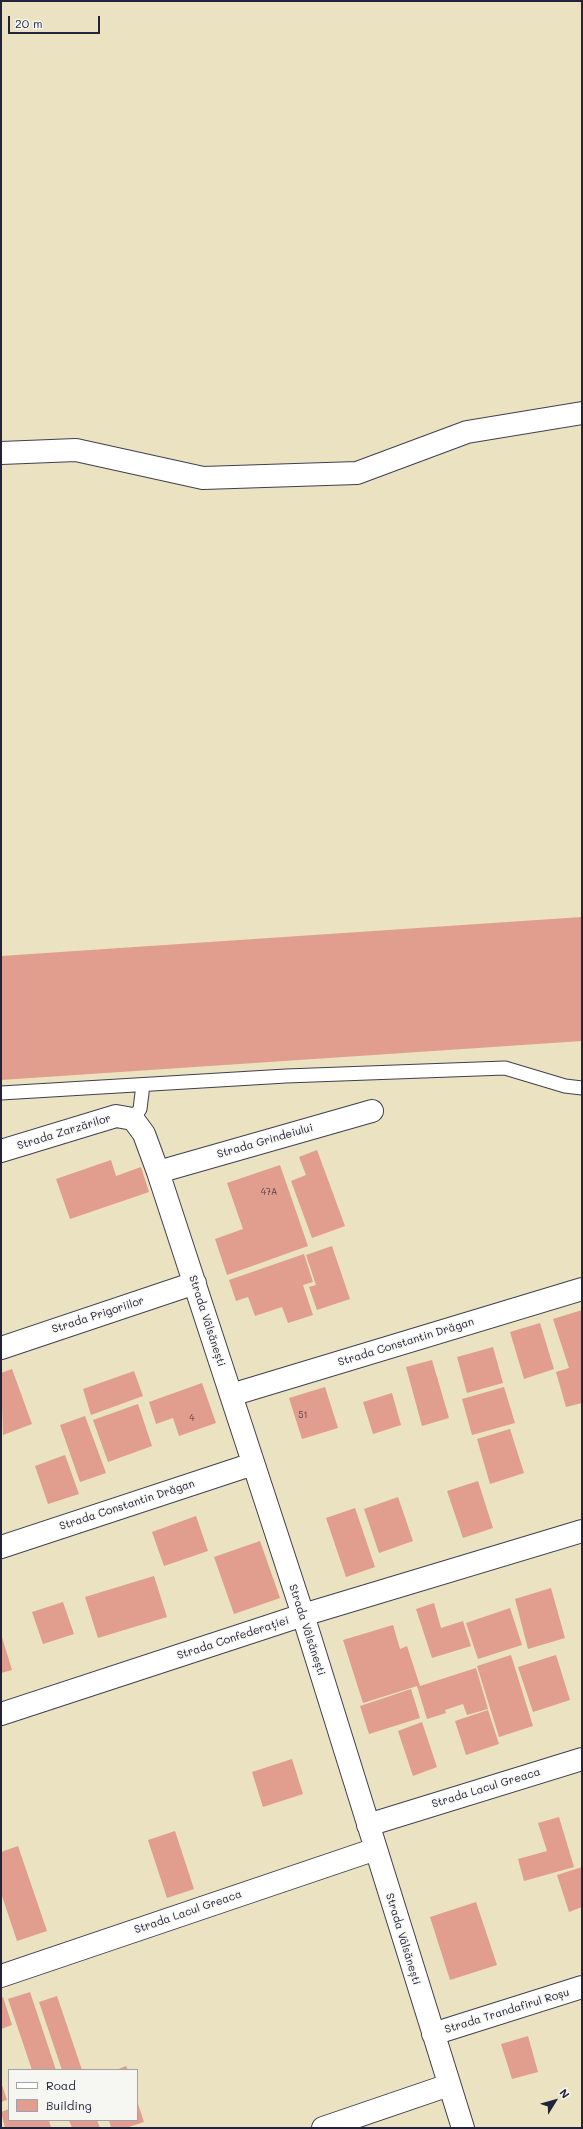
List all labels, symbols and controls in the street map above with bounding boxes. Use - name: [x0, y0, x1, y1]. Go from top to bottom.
- scale bar: [10, 8, 102, 34]
- text: 20 m: [15, 15, 43, 31]
- street label: Strada Zarzărilor: [16, 1111, 112, 1153]
- street label: Strada Grindeiului: [216, 1121, 314, 1161]
- house number: 47A: [261, 1187, 277, 1197]
- street label: Strada Vâlsănești: [186, 1274, 228, 1368]
- street label: Strada Prigoriilor: [50, 1294, 146, 1336]
- street label: Strada Constantin Drăgan: [336, 1315, 476, 1369]
- house number: 51: [298, 1410, 308, 1420]
- house number: 4: [189, 1413, 195, 1423]
- street label: Strada Constantin Drăgan: [58, 1477, 196, 1533]
- street label: Strada Vâlsănești: [286, 1583, 328, 1677]
- street label: Strada Confederației: [175, 1614, 291, 1662]
- street label: Strada Lacul Greaca: [430, 1765, 542, 1811]
- street label: Strada Lacul Greaca: [133, 1887, 243, 1937]
- street label: Strada Vâlsănești: [383, 1892, 423, 1986]
- street label: Strada Trandafirul Roșu: [443, 1986, 571, 2036]
- legend: [8, 2069, 138, 2121]
- text: Road: [46, 2077, 76, 2093]
- north arrow: [535, 2081, 575, 2121]
- text: N: [556, 2086, 573, 2101]
- text: Building: [46, 2097, 92, 2113]

